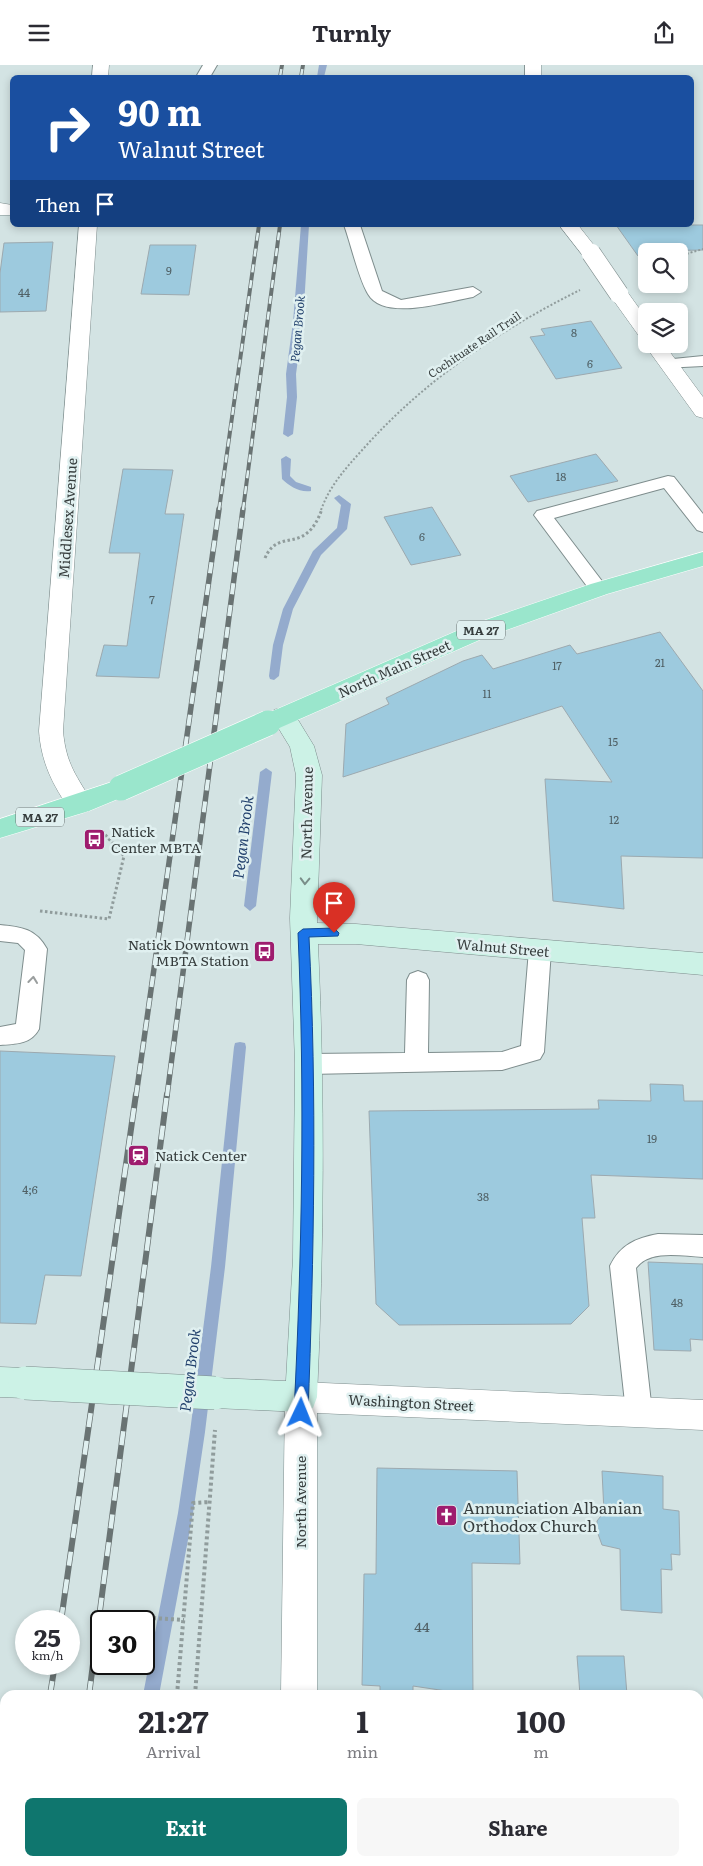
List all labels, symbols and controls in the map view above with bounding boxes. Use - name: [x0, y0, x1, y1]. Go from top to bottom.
- text: Turnly: [312, 16, 391, 49]
- icon: menu: [25, 19, 53, 47]
- icon: share: [650, 19, 678, 47]
- text: 90 m: [118, 85, 202, 137]
- icon: right: [35, 95, 100, 160]
- text: Walnut Street: [118, 132, 264, 165]
- text: Then: [35, 190, 81, 218]
- icon: arrive: [91, 190, 119, 218]
- map controls: [638, 243, 688, 353]
- button: search: [638, 243, 688, 293]
- house number: 9: [166, 262, 172, 278]
- house number: 44: [18, 284, 30, 300]
- water label: Pegan Brook: [285, 294, 309, 363]
- button: layers: [638, 303, 688, 353]
- street label: Cochituate Rail Trail: [424, 307, 524, 381]
- house number: 8: [571, 324, 577, 340]
- house number: 6: [587, 355, 593, 371]
- street label: Middlesex Avenue: [53, 457, 81, 579]
- house number: 18: [556, 468, 566, 484]
- house number: 6: [419, 528, 425, 544]
- house number: 7: [149, 591, 155, 607]
- road number: MA 27: [457, 621, 505, 639]
- street label: North Main Street: [334, 634, 454, 702]
- house number: 21: [655, 654, 666, 670]
- house number: 17: [552, 657, 562, 673]
- house number: 11: [483, 685, 492, 701]
- house number: 15: [608, 733, 618, 749]
- street label: North Avenue: [295, 767, 317, 859]
- water label: Pegan Brook: [225, 793, 259, 880]
- road number: MA 27: [16, 807, 64, 827]
- house number: 12: [609, 811, 619, 827]
- place label: Natick Center MBTA: [111, 821, 202, 857]
- bus stop icon: Natick Center MBTA: [83, 827, 107, 851]
- one-way arrow: [299, 877, 310, 885]
- pin: [313, 882, 355, 933]
- icon: arrive: [320, 889, 348, 917]
- street label: Walnut Street: [456, 933, 551, 961]
- place label: Natick Downtown MBTA Station: [128, 934, 249, 970]
- bus stop icon: Natick Downtown MBTA Station: [253, 940, 277, 964]
- one-way arrow: [27, 976, 38, 984]
- house number: 19: [647, 1130, 657, 1146]
- station icon: Natick Center: [127, 1143, 151, 1167]
- place label: Natick Center: [155, 1145, 247, 1165]
- house number: 4;6: [22, 1181, 38, 1197]
- house number: 38: [477, 1188, 489, 1204]
- house number: 48: [671, 1294, 683, 1310]
- water label: Pegan Brook: [172, 1326, 206, 1413]
- position arrow: [274, 1386, 326, 1438]
- street label: Washington Street: [348, 1389, 475, 1415]
- street label: North Avenue: [290, 1456, 310, 1548]
- place label: Annunciation Albanian Orthodox Church: [463, 1495, 643, 1537]
- church icon: Annunciation Albanian Orthodox Church: [435, 1504, 459, 1528]
- speed limit sign: 30: [90, 1610, 155, 1675]
- house number: 44: [414, 1616, 430, 1636]
- text: 25: [34, 1618, 61, 1655]
- text: km/h: [32, 1646, 63, 1664]
- text: 21:27: [138, 1698, 209, 1742]
- text: 1: [356, 1698, 369, 1742]
- text: 100: [516, 1698, 566, 1742]
- text: Arrival: [146, 1739, 201, 1763]
- text: min: [347, 1739, 378, 1763]
- text: m: [533, 1739, 549, 1763]
- button: Exit: [25, 1798, 347, 1856]
- button: Share: [357, 1798, 679, 1856]

